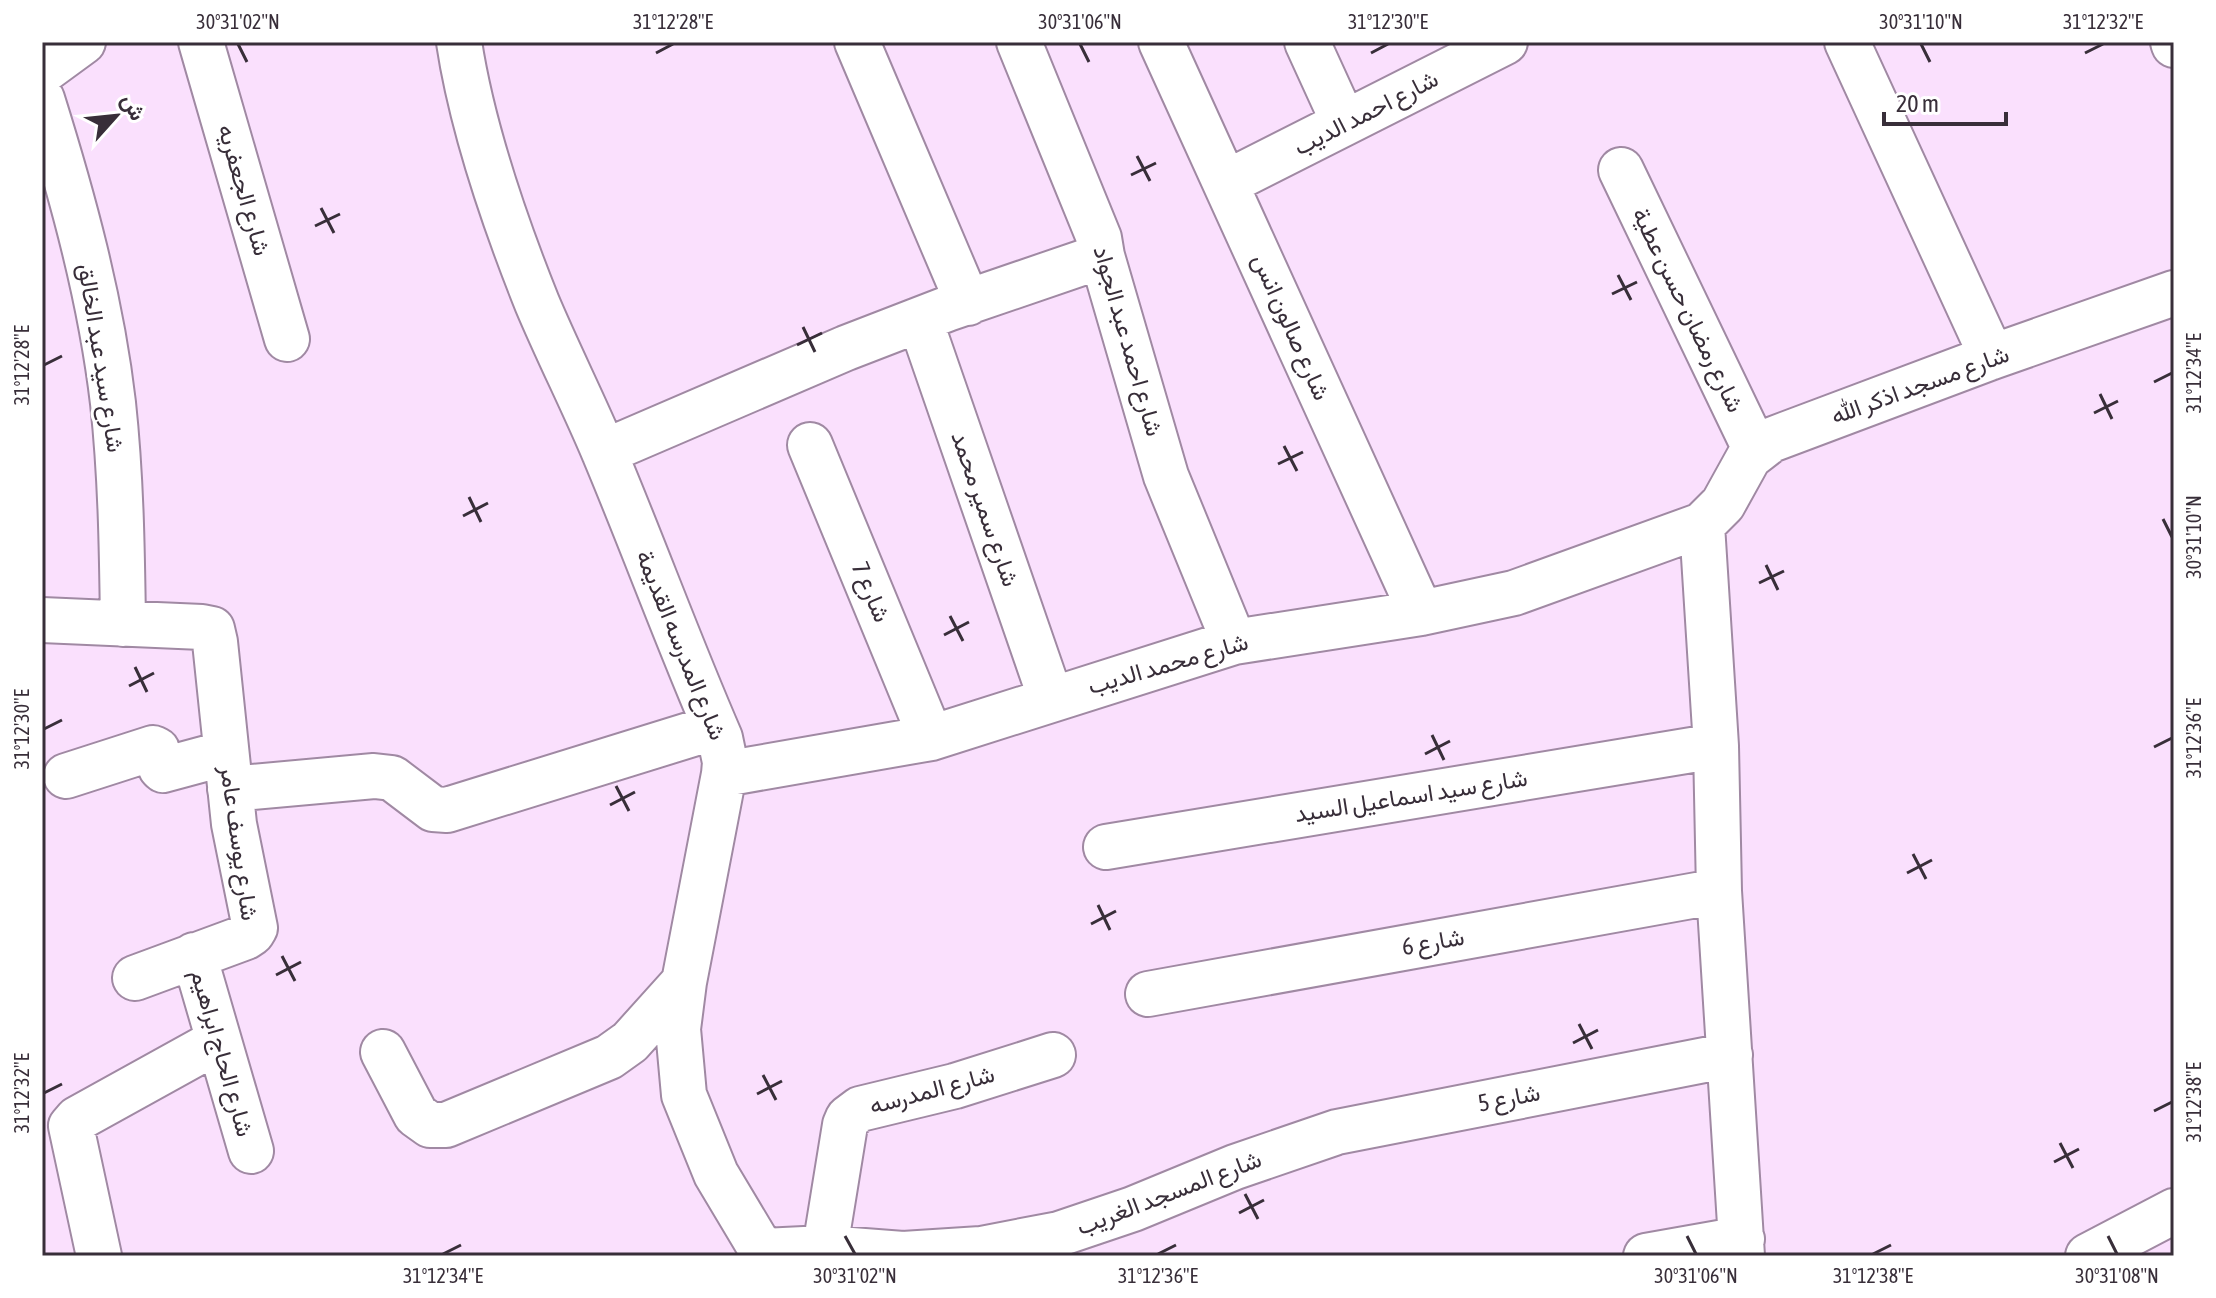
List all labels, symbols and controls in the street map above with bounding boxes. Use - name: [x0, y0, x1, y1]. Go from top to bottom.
- text: 30°31'02"N: [196, 10, 280, 33]
- text: 31°12'28"E: [633, 10, 714, 33]
- text: 30°31'06"N: [1038, 10, 1122, 33]
- text: 31°12'30"E: [1348, 10, 1429, 33]
- text: 30°31'10"N: [1879, 10, 1963, 33]
- text: 31°12'32"E: [2063, 10, 2144, 33]
- street label: شارع احمد الديب: [1289, 65, 1444, 163]
- north arrow: [76, 76, 156, 156]
- scale bar: [1884, 76, 2006, 126]
- text: ش: [115, 89, 151, 125]
- text: 20 m: [1896, 90, 1939, 117]
- street label: شارع الجعفريه: [210, 121, 276, 259]
- street label: شارع رمضان حسن عطية: [1625, 203, 1750, 418]
- street label: شارع احمد عبد الجواد: [1086, 243, 1169, 440]
- street label: شارع صالون انس: [1244, 250, 1336, 405]
- street label: شارع سيد عبد الخالق: [70, 262, 130, 455]
- text: 31°12'28"E: [10, 324, 33, 405]
- text: 31°12'34"E: [2182, 332, 2205, 413]
- street label: شارع مسجد اذكر الله: [1827, 340, 2013, 432]
- street label: شارع سمير محمد: [943, 428, 1025, 591]
- text: 30°31'10"N: [2182, 495, 2205, 579]
- street label: شارع المدرسه القديمة: [628, 546, 732, 745]
- street label: شارع 7: [844, 558, 896, 627]
- street label: شارع محمد الديب: [1085, 628, 1252, 702]
- text: 31°12'30"E: [10, 688, 33, 769]
- text: 31°12'36"E: [2182, 697, 2205, 778]
- street label: شارع يوسف عامر: [212, 763, 264, 923]
- street label: شارع سيد اسماعيل السيد: [1293, 764, 1530, 830]
- street label: شارع 6: [1400, 923, 1467, 963]
- street label: شارع الحاج ابراهيم: [183, 966, 259, 1140]
- text: 31°12'32"E: [10, 1052, 33, 1133]
- street label: شارع المدرسه: [866, 1060, 998, 1122]
- text: 31°12'38"E: [2182, 1061, 2205, 1142]
- street label: شارع 5: [1475, 1078, 1543, 1120]
- street label: شارع المسجد الغريب: [1073, 1145, 1266, 1243]
- text: 31°12'34"E: [403, 1264, 484, 1287]
- text: 30°31'02"N: [813, 1264, 897, 1287]
- text: 31°12'36"E: [1118, 1264, 1199, 1287]
- text: 30°31'06"N: [1654, 1264, 1738, 1287]
- text: 31°12'38"E: [1833, 1264, 1914, 1287]
- text: 30°31'08"N: [2075, 1264, 2159, 1287]

